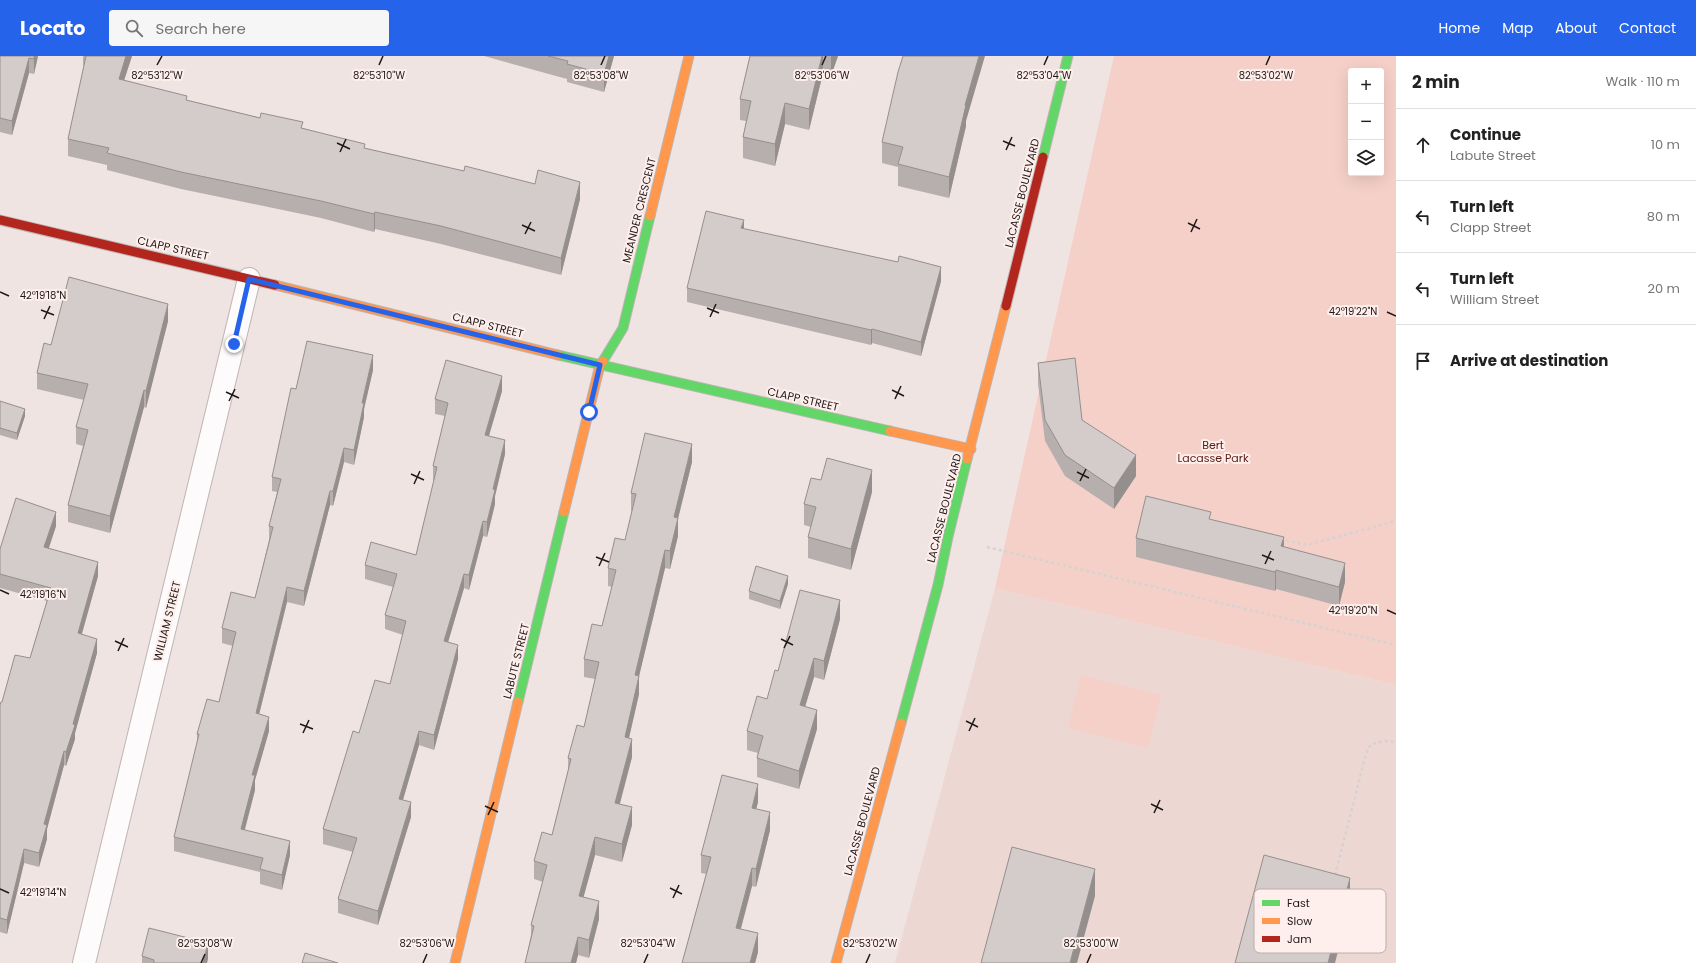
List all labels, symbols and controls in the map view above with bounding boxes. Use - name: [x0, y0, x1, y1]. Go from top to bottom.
- search box: [109, 10, 389, 46]
- text: Locato: [20, 15, 85, 42]
- icon: search: [123, 17, 145, 39]
- text: Search here: [155, 18, 246, 39]
- text: Home: [1438, 18, 1480, 38]
- text: Map: [1502, 18, 1533, 38]
- text: About: [1555, 18, 1597, 38]
- text: Contact: [1619, 18, 1676, 38]
- text: 82°53'12"W: [131, 68, 183, 83]
- text: 82°53'10"W: [353, 68, 405, 83]
- text: 82°53'08"W: [573, 68, 629, 83]
- text: 82°53'06"W: [794, 68, 850, 83]
- text: 82°53'04"W: [1016, 68, 1072, 83]
- text: 82°53'02"W: [1239, 68, 1294, 83]
- map controls: [1348, 68, 1384, 176]
- button: +: [1348, 68, 1384, 104]
- text: 2 min: [1412, 70, 1460, 94]
- text: Walk · 110 m: [1606, 72, 1680, 91]
- button: −: [1348, 104, 1384, 140]
- text: Continue: [1450, 124, 1521, 145]
- icon: ahead: [1412, 134, 1434, 156]
- text: 10 m: [1651, 135, 1680, 154]
- street label: LACASSE BOULEVARD: [1001, 136, 1043, 249]
- button: layers: [1348, 140, 1384, 176]
- text: Labute Street: [1450, 146, 1536, 165]
- street label: MEANDER CRESCENT: [618, 155, 660, 265]
- text: Turn left: [1450, 196, 1514, 217]
- icon: left: [1412, 206, 1434, 228]
- text: 80 m: [1647, 207, 1680, 226]
- text: Clapp Street: [1450, 218, 1531, 237]
- street label: CLAPP STREET: [136, 232, 210, 264]
- text: Turn left: [1450, 268, 1514, 289]
- icon: left: [1412, 278, 1434, 300]
- text: 20 m: [1647, 279, 1680, 298]
- text: 42°19'18"N: [20, 288, 66, 303]
- text: William Street: [1450, 290, 1539, 309]
- text: 42°19'22"N: [1329, 304, 1377, 319]
- street label: CLAPP STREET: [451, 308, 525, 342]
- route end: [225, 335, 243, 353]
- icon: arrive: [1412, 350, 1434, 372]
- text: Arrive at destination: [1450, 350, 1608, 371]
- street label: CLAPP STREET: [766, 383, 840, 415]
- route start: [580, 403, 598, 421]
- park label: Bert Lacasse Park: [1177, 437, 1249, 466]
- street label: LACASSE BOULEVARD: [923, 451, 965, 564]
- street label: WILLIAM STREET: [149, 579, 185, 663]
- text: 42°19'16"N: [20, 587, 66, 602]
- text: 42°19'20"N: [1328, 603, 1378, 618]
- street label: LABUTE STREET: [499, 622, 533, 700]
- street label: LACASSE BOULEVARD: [840, 765, 884, 877]
- text: 42°19'14"N: [20, 885, 66, 900]
- legend: [1254, 889, 1386, 953]
- text: Fast: [1287, 895, 1310, 911]
- text: Slow: [1287, 913, 1312, 929]
- text: Jam: [1287, 931, 1312, 947]
- text: 82°53'08"W: [177, 936, 233, 951]
- text: 82°53'06"W: [399, 936, 455, 951]
- text: 82°53'04"W: [620, 936, 676, 951]
- text: 82°53'02"W: [843, 936, 898, 951]
- text: 82°53'00"W: [1063, 936, 1119, 951]

